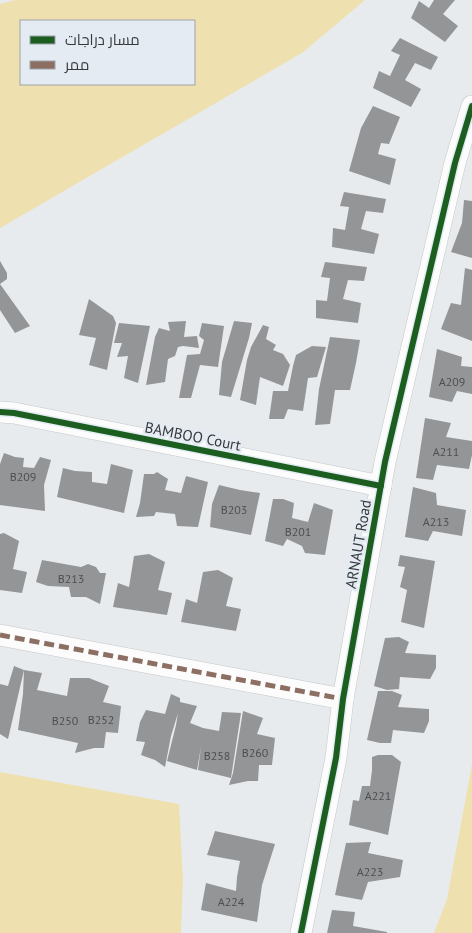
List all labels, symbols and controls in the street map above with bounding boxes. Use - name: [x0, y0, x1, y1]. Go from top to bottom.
- legend: [20, 20, 195, 85]
- text: مسار دراجات: [65, 30, 140, 49]
- text: ممر: [64, 55, 89, 74]
- house number: A209: [439, 374, 465, 389]
- street label: BAMBOO Court: [143, 417, 243, 455]
- house number: A211: [433, 444, 459, 459]
- house number: B209: [10, 469, 36, 484]
- street label: ARNAUT Road: [341, 498, 375, 590]
- house number: B203: [221, 502, 247, 517]
- house number: A213: [423, 514, 449, 529]
- house number: B201: [285, 524, 311, 539]
- house number: B213: [58, 571, 84, 586]
- house number: B252: [88, 712, 114, 727]
- house number: B250: [52, 713, 79, 728]
- house number: B260: [242, 745, 269, 760]
- house number: B258: [204, 748, 230, 763]
- house number: A221: [365, 788, 391, 803]
- house number: A223: [357, 864, 383, 879]
- house number: A224: [218, 894, 245, 909]

